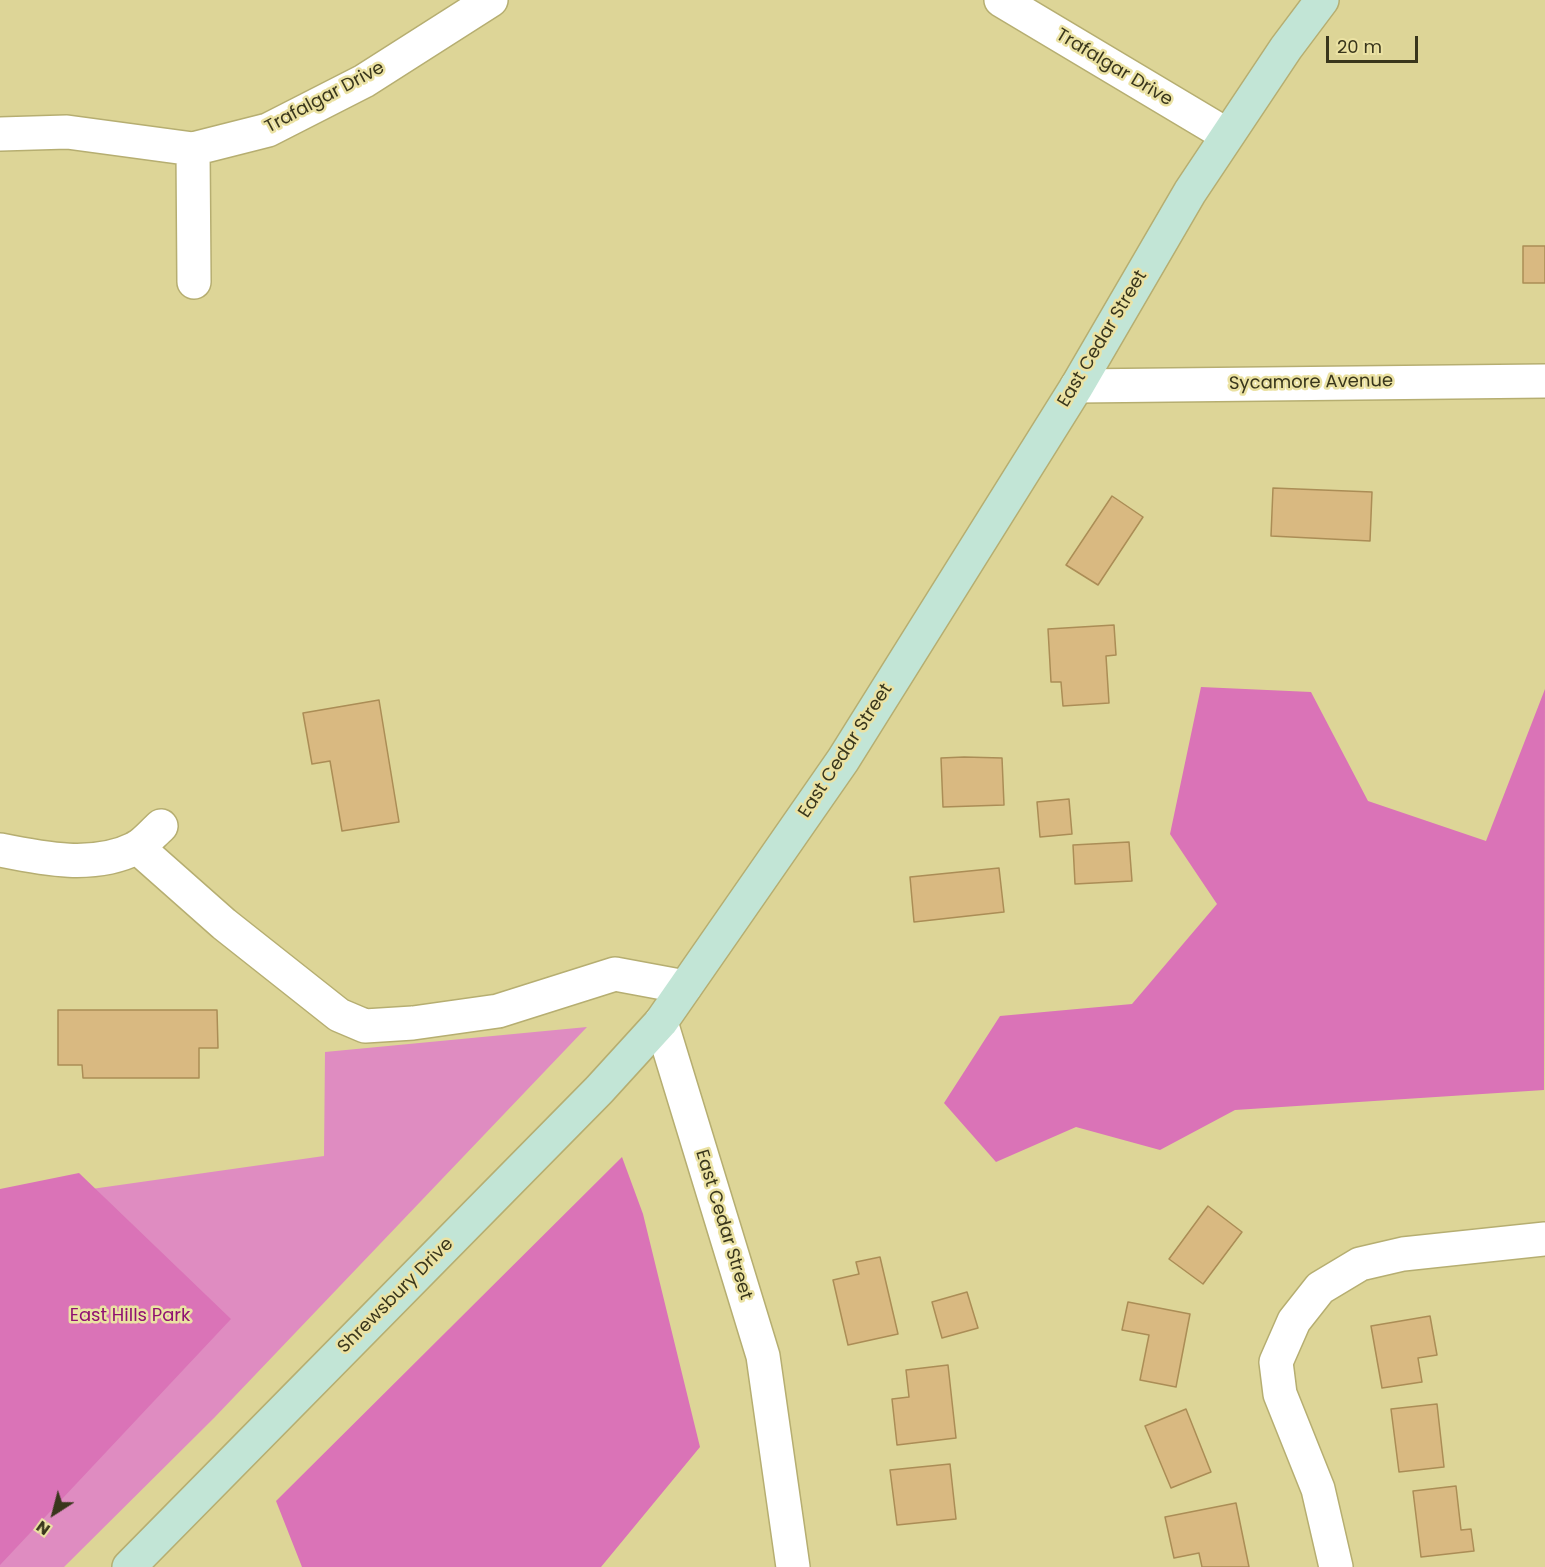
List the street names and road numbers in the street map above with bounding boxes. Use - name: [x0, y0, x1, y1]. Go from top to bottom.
- street label: Trafalgar Drive: [1052, 25, 1176, 111]
- street label: Trafalgar Drive: [262, 57, 388, 139]
- street label: East Cedar Street: [1054, 267, 1152, 411]
- street label: Sycamore Avenue: [1229, 371, 1393, 395]
- street label: East Cedar Street: [795, 680, 897, 822]
- street label: East Cedar Street: [690, 1147, 756, 1303]
- street label: Shrewsbury Drive: [334, 1234, 458, 1358]

